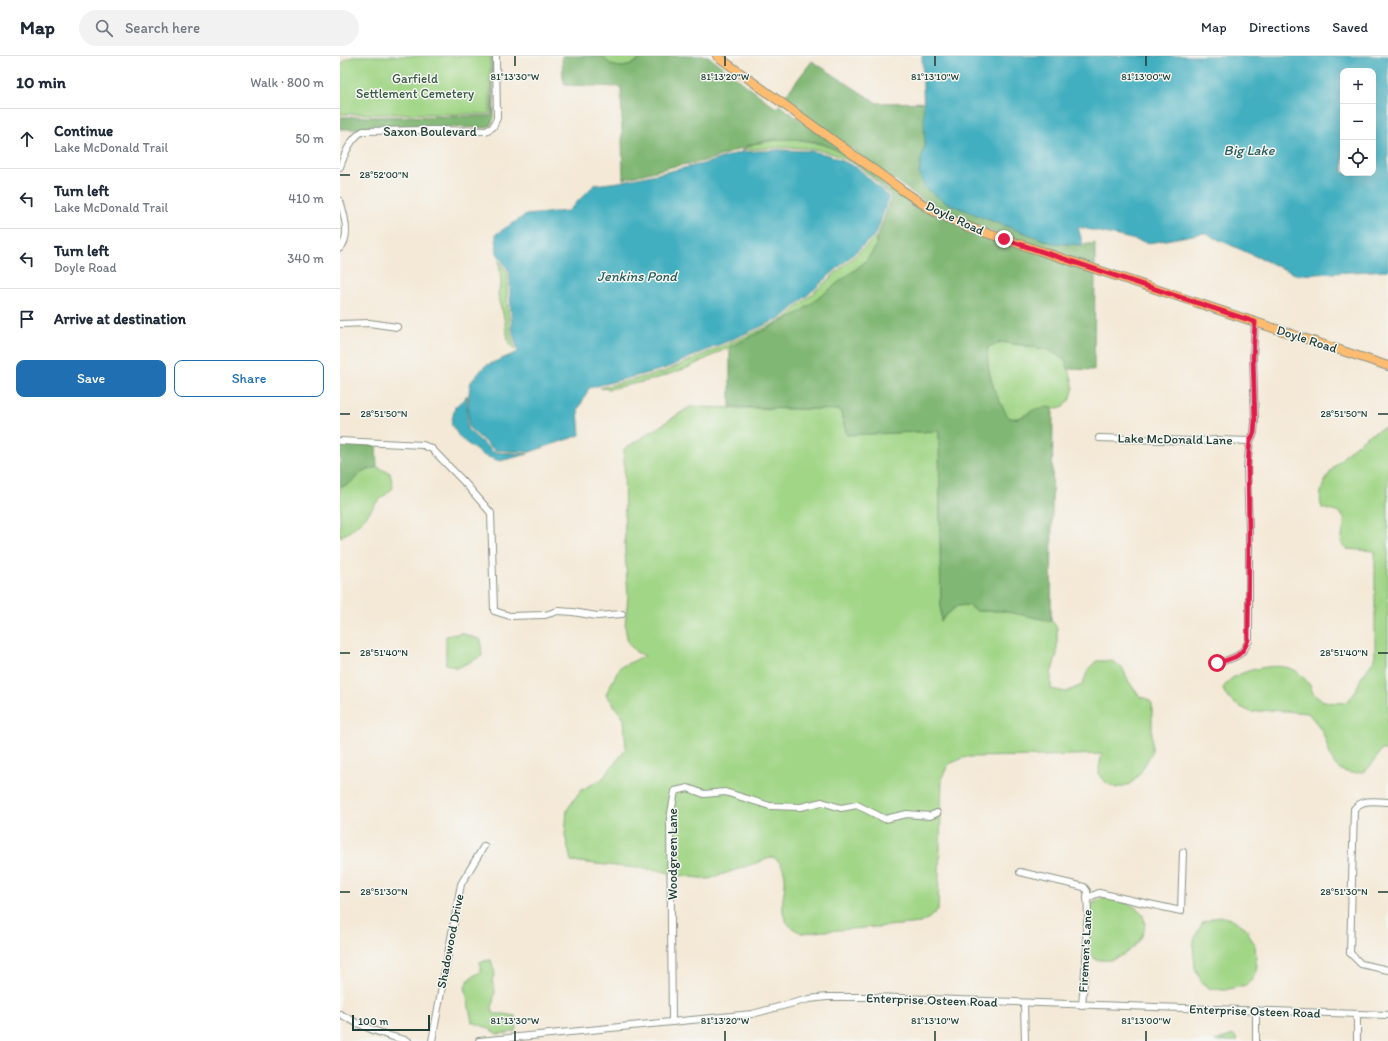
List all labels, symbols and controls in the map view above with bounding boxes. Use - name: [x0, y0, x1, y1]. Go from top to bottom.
- search box: [79, 10, 359, 46]
- text: Map: [20, 16, 55, 39]
- icon: search: [93, 17, 115, 39]
- text: Search here: [125, 19, 200, 37]
- text: Map: [1201, 19, 1227, 36]
- text: Directions: [1249, 19, 1310, 36]
- text: Saved: [1332, 19, 1368, 36]
- map controls: [1340, 68, 1376, 176]
- button: +: [1340, 68, 1376, 104]
- text: 81°13'30"W: [491, 70, 540, 83]
- text: 81°13'20"W: [701, 70, 750, 83]
- text: 81°13'10"W: [911, 70, 959, 83]
- text: 81°13'00"W: [1121, 70, 1171, 83]
- park label: Garfield Settlement Cemetery: [356, 71, 474, 101]
- text: 10 min: [16, 72, 66, 92]
- text: Walk · 800 m: [250, 75, 324, 90]
- button: −: [1340, 104, 1376, 140]
- text: Continue: [54, 122, 113, 140]
- street label: Saxon Boulevard: [383, 124, 477, 139]
- icon: ahead: [16, 128, 38, 150]
- text: 50 m: [295, 131, 324, 146]
- text: Lake McDonald Trail: [54, 140, 168, 155]
- button: locate: [1340, 140, 1376, 176]
- water label: Big Lake: [1224, 142, 1276, 159]
- text: 28°52'00"N: [360, 168, 409, 181]
- text: Turn left: [54, 182, 109, 200]
- icon: left: [16, 188, 38, 210]
- text: 410 m: [288, 191, 324, 206]
- street label: Doyle Road: [923, 198, 987, 238]
- text: Lake McDonald Trail: [54, 200, 168, 215]
- route end: [995, 230, 1013, 248]
- text: Turn left: [54, 242, 109, 260]
- icon: left: [16, 248, 38, 270]
- text: 340 m: [287, 251, 324, 266]
- text: Doyle Road: [54, 260, 117, 275]
- water label: Jenkins Pond: [597, 268, 678, 285]
- icon: arrive: [16, 308, 38, 330]
- text: Arrive at destination: [54, 310, 186, 328]
- street label: Doyle Road: [1275, 322, 1339, 356]
- button: Save: [16, 360, 166, 397]
- button: Share: [174, 360, 324, 397]
- text: 28°51'50"N: [360, 407, 408, 420]
- text: 28°51'50"N: [1320, 407, 1368, 420]
- street label: Lake McDonald Lane: [1117, 430, 1233, 448]
- text: 28°51'40"N: [360, 646, 408, 659]
- text: 28°51'40"N: [1320, 646, 1368, 659]
- route start: [1208, 654, 1226, 672]
- street label: Woodgreen Lane: [665, 808, 680, 900]
- text: 28°51'30"N: [360, 885, 408, 898]
- text: 28°51'30"N: [1320, 885, 1368, 898]
- street label: Shadowood Drive: [433, 892, 467, 990]
- street label: Firemen's Lane: [1075, 909, 1095, 993]
- street label: Enterprise Osteen Road: [866, 990, 998, 1010]
- street label: Enterprise Osteen Road: [1189, 1001, 1321, 1021]
- scale bar: [352, 1013, 430, 1032]
- text: 81°13'30"W: [491, 1014, 540, 1027]
- text: 81°13'20"W: [701, 1014, 750, 1027]
- text: 81°13'10"W: [911, 1014, 959, 1027]
- text: 81°13'00"W: [1121, 1014, 1171, 1027]
- text: 100 m: [358, 1015, 388, 1028]

